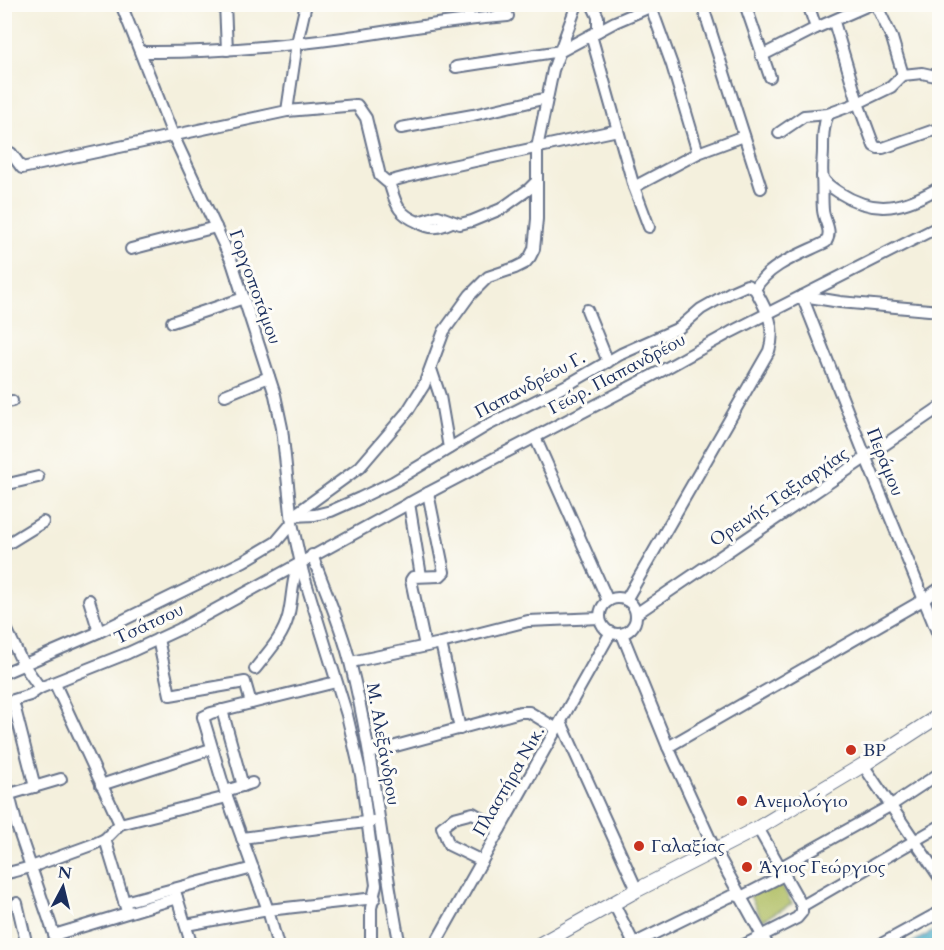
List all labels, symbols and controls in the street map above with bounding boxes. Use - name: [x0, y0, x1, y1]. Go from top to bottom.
- street label: Γοργοποτάμου: [223, 226, 287, 348]
- street label: Γεώρ. Παπανδρέου: [544, 327, 690, 421]
- street label: Παπανδρέου Γ.: [470, 345, 590, 425]
- street label: Περάμου: [860, 424, 910, 500]
- street label: Ορεινής Ταξιαρχίας: [705, 441, 853, 553]
- street label: Τσάτσου: [110, 597, 188, 651]
- street label: Μ. Αλεξάνδρου: [360, 681, 406, 807]
- street label: Πλαστήρα Νικ.: [467, 721, 551, 841]
- place label: BP: [863, 738, 886, 763]
- marker: BP: [844, 743, 858, 757]
- place label: Ανεμολόγιο: [754, 789, 848, 814]
- marker: Ανεμολόγιο: [735, 794, 749, 808]
- place label: Γαλαξίας: [651, 834, 725, 859]
- marker: Γαλαξίας: [632, 839, 646, 853]
- place label: Άγιος Γεώργιος: [759, 855, 886, 880]
- north arrow: [33, 857, 93, 917]
- marker: Άγιος Γεώργιος: [740, 860, 754, 874]
- text: N: [56, 861, 73, 885]

